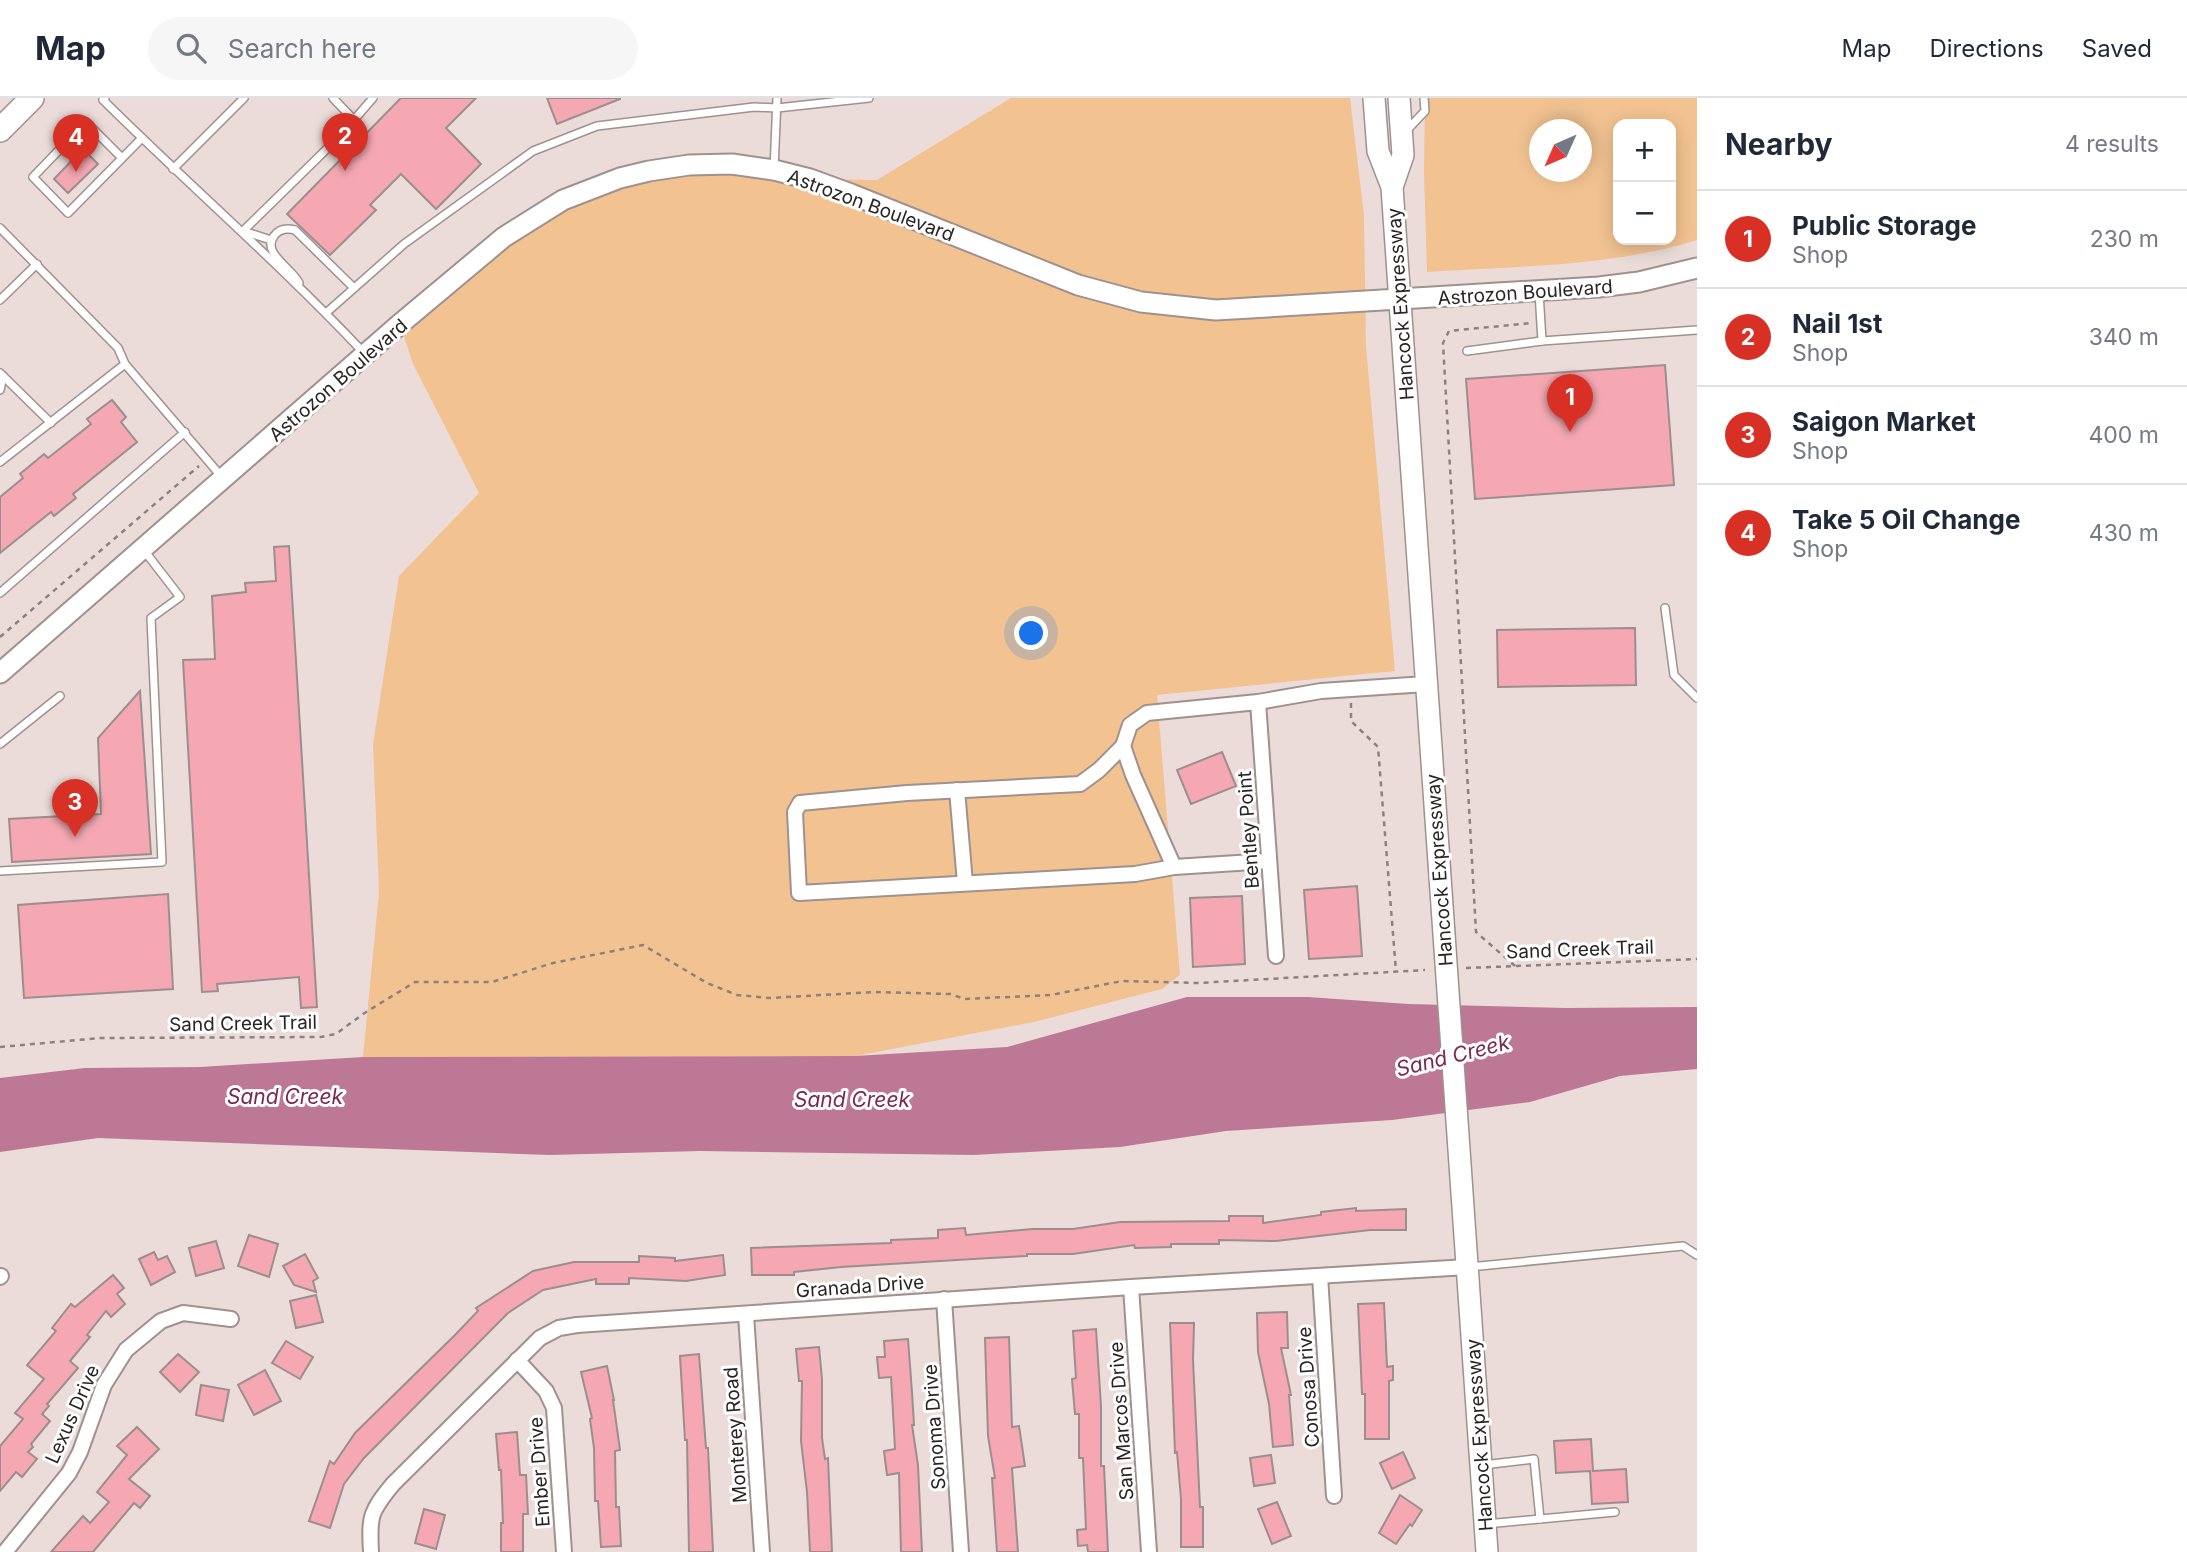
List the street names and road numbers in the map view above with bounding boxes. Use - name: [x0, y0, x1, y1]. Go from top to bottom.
- street label: Astrozon Boulevard: [784, 165, 957, 246]
- street label: Hancock Expressway: [1382, 207, 1419, 401]
- street label: Astrozon Boulevard: [1437, 275, 1613, 310]
- street label: Astrozon Boulevard: [265, 314, 412, 447]
- street label: Bentley Point: [1233, 770, 1264, 889]
- street label: Hancock Expressway: [1421, 773, 1458, 967]
- street label: Sand Creek Trail: [1506, 935, 1654, 964]
- street label: Sand Creek Trail: [169, 1011, 317, 1036]
- street label: Granada Drive: [795, 1271, 925, 1302]
- street label: Conosa Drive: [1293, 1326, 1324, 1448]
- street label: Hancock Expressway: [1461, 1338, 1498, 1532]
- street label: San Marcos Drive: [1104, 1341, 1139, 1501]
- street label: Lexus Drive: [40, 1361, 104, 1467]
- street label: Sonoma Drive: [919, 1363, 950, 1491]
- street label: Monterey Road: [719, 1366, 752, 1504]
- street label: Ember Drive: [524, 1416, 555, 1528]

